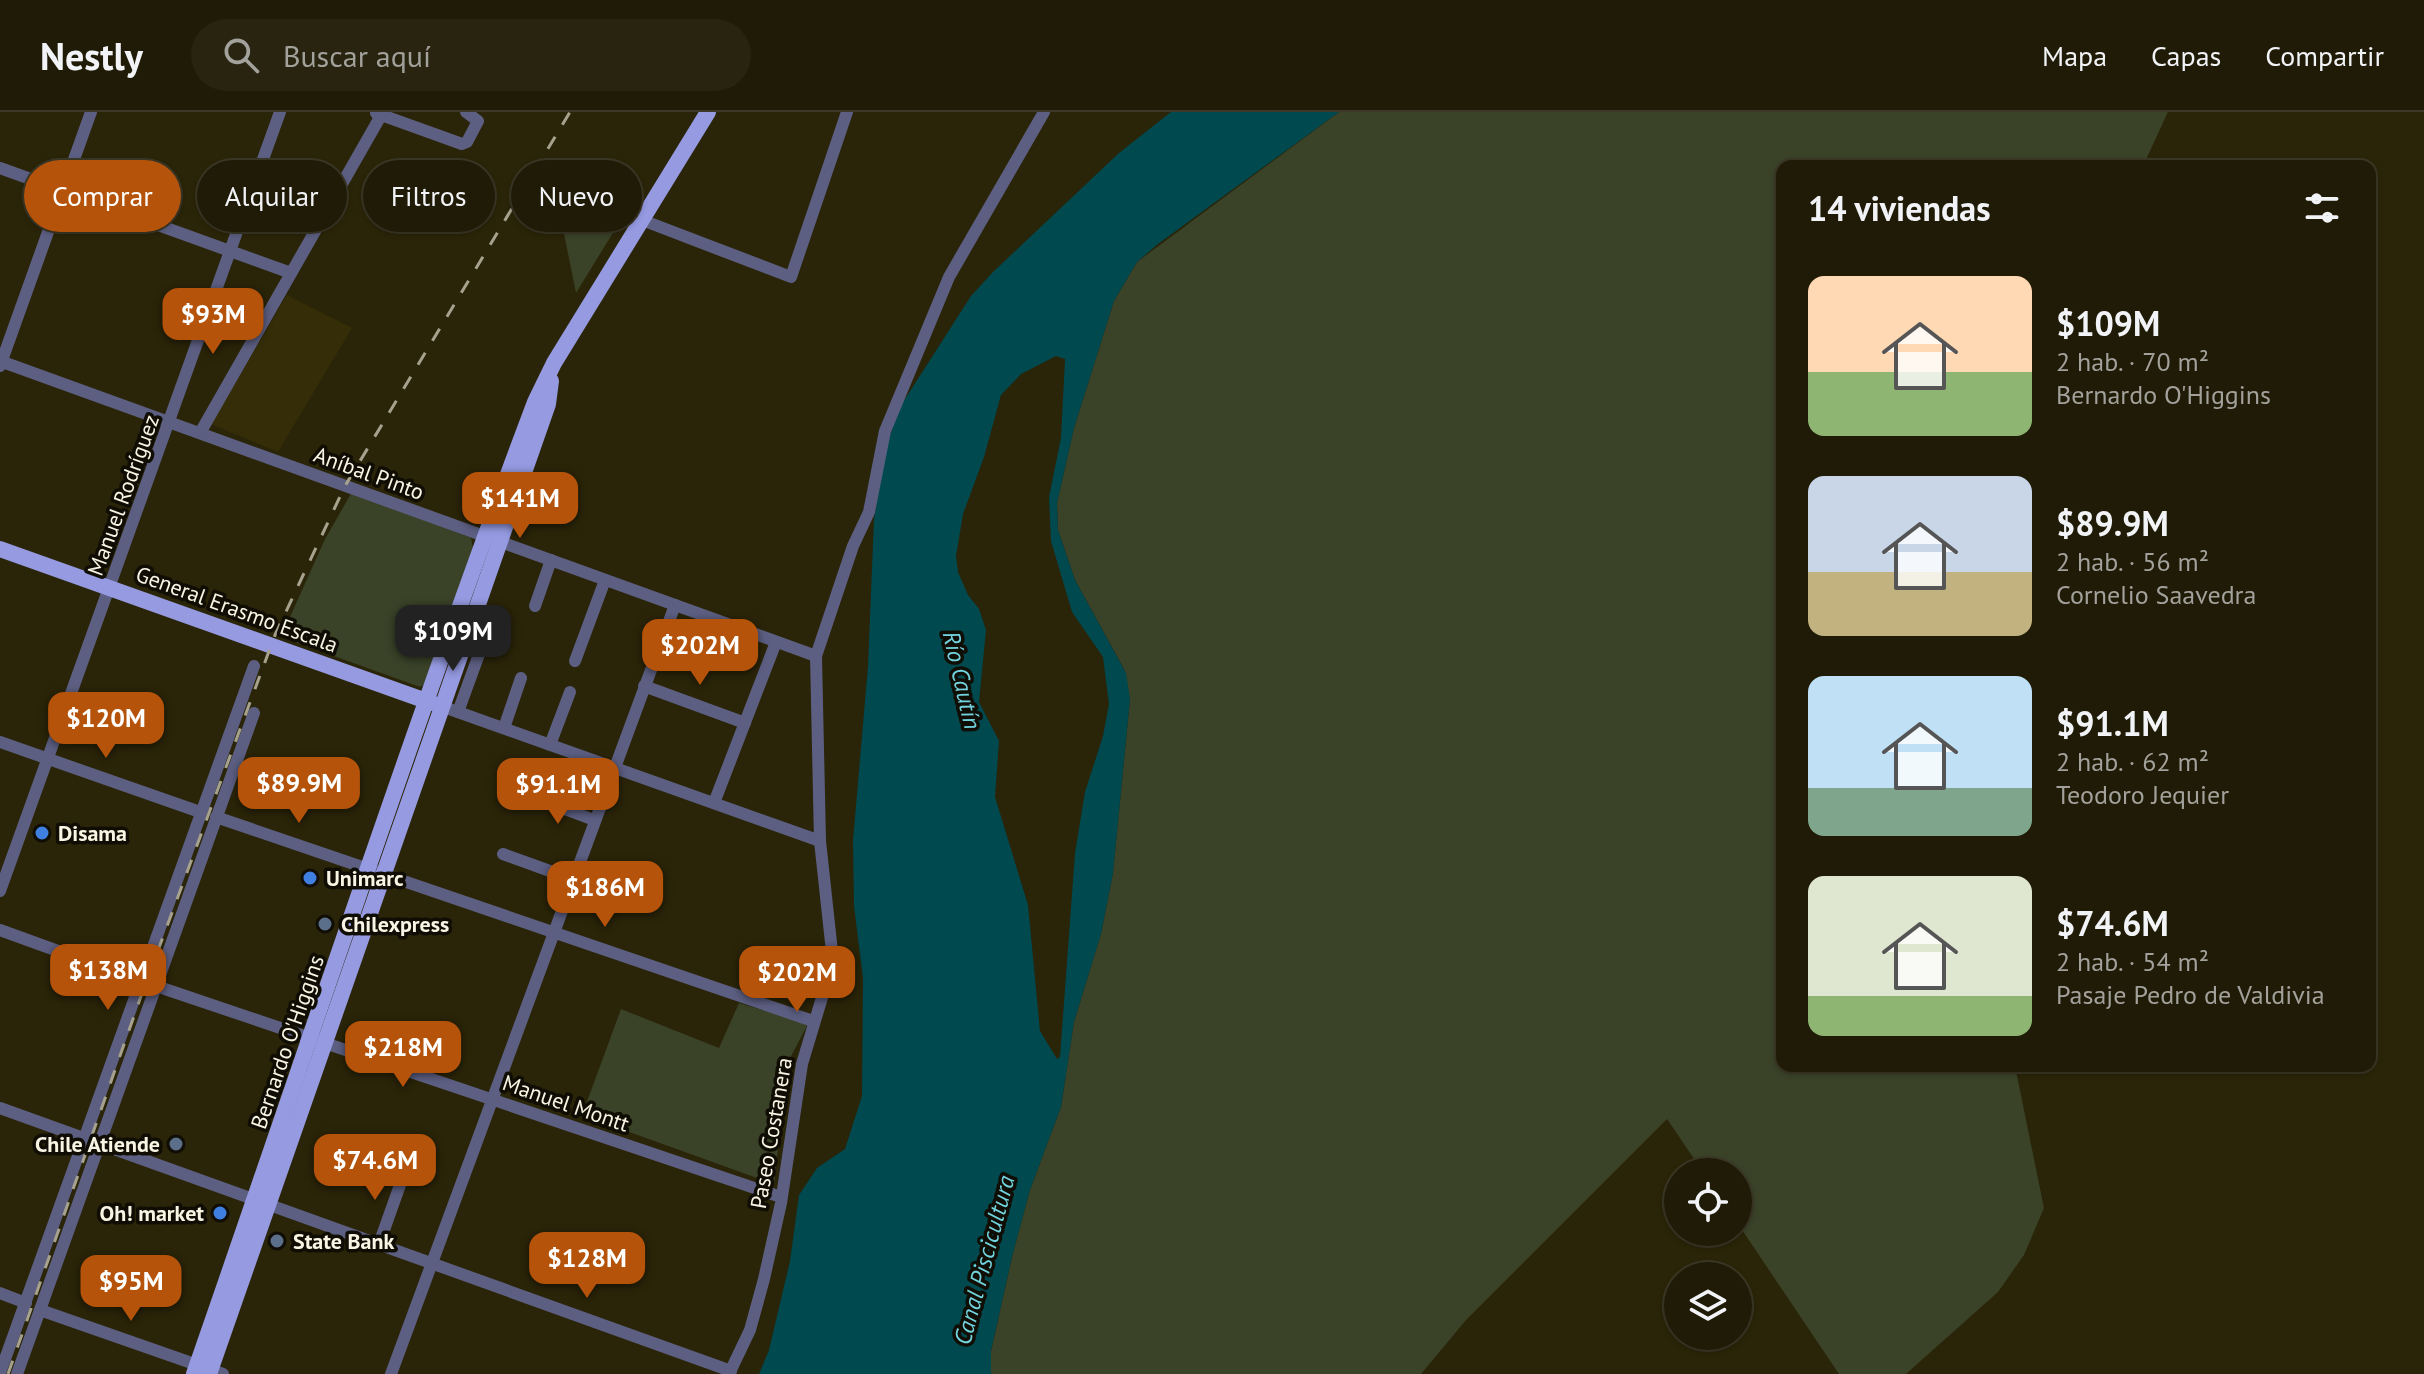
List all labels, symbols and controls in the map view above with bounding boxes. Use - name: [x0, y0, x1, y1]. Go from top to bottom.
- search box: [191, 19, 751, 91]
- text: Nestly: [40, 31, 143, 80]
- icon: search: [219, 33, 263, 77]
- text: Buscar aquí: [283, 36, 431, 75]
- text: Mapa: [2042, 37, 2107, 74]
- text: Capas: [2151, 37, 2221, 74]
- text: Compartir: [2265, 37, 2384, 74]
- chip: Comprar: [24, 160, 181, 232]
- chip: Alquilar: [197, 160, 347, 232]
- chip: Filtros: [363, 160, 495, 232]
- chip: Nuevo: [511, 160, 642, 232]
- text: 14 viviendas: [1808, 186, 1991, 230]
- icon: filters: [2300, 186, 2344, 230]
- pin: $93M: [166, 288, 260, 356]
- text: $93M: [180, 297, 246, 330]
- text: $109M: [2056, 301, 2160, 345]
- icon: home: [1872, 308, 1968, 404]
- text: 2 hab. · 70 m²: [2056, 345, 2209, 378]
- text: Bernardo O'Higgins: [2056, 378, 2271, 411]
- street label: Manuel Rodríguez: [81, 411, 165, 579]
- street label: Aníbal Pinto: [310, 440, 428, 506]
- pin: $141M: [464, 472, 576, 540]
- text: $141M: [480, 481, 560, 514]
- text: $89.9M: [2056, 501, 2169, 545]
- icon: home: [1872, 508, 1968, 604]
- text: 2 hab. · 56 m²: [2056, 545, 2209, 578]
- street label: General Erasmo Escala: [132, 559, 342, 659]
- text: Cornelio Saavedra: [2056, 578, 2256, 611]
- pin: $109M: [397, 605, 509, 673]
- text: $109M: [413, 614, 493, 647]
- pin: $202M: [644, 619, 756, 687]
- text: $202M: [660, 628, 740, 661]
- water label: Río Cautín: [936, 628, 988, 732]
- pin: $120M: [50, 692, 162, 760]
- text: $120M: [66, 701, 146, 734]
- text: $91.1M: [2056, 701, 2169, 745]
- icon: home: [1872, 708, 1968, 804]
- text: 2 hab. · 62 m²: [2056, 745, 2209, 778]
- pin: $89.9M: [234, 757, 364, 825]
- pin: $91.1M: [493, 758, 623, 826]
- text: $89.9M: [256, 766, 342, 799]
- text: $91.1M: [515, 767, 601, 800]
- text: Teodoro Jequier: [2056, 778, 2229, 811]
- place label: Disama: [58, 819, 127, 847]
- marker: Disama: [33, 824, 51, 842]
- pin: $186M: [549, 861, 661, 929]
- place label: Unimarc: [326, 864, 404, 892]
- marker: Unimarc: [301, 869, 319, 887]
- text: $186M: [565, 870, 645, 903]
- text: $74.6M: [2056, 901, 2169, 945]
- icon: home: [1872, 908, 1968, 1004]
- place label: Chilexpress: [341, 910, 449, 938]
- marker: Chilexpress: [316, 915, 334, 933]
- pin: $138M: [52, 944, 164, 1012]
- text: 2 hab. · 54 m²: [2056, 945, 2209, 978]
- pin: $202M: [741, 946, 853, 1014]
- street label: Bernardo O'Higgins: [244, 951, 330, 1133]
- text: $138M: [68, 953, 148, 986]
- text: $202M: [757, 955, 837, 988]
- text: Pasaje Pedro de Valdivia: [2056, 978, 2325, 1011]
- pin: $218M: [347, 1021, 459, 1089]
- text: $218M: [363, 1030, 443, 1063]
- street label: Paseo Costanera: [744, 1055, 798, 1211]
- street label: Manuel Montt: [499, 1068, 633, 1138]
- place label: Chile Atiende: [35, 1130, 160, 1158]
- pin: $74.6M: [310, 1134, 440, 1202]
- marker: Chile Atiende: [167, 1135, 185, 1153]
- text: $74.6M: [332, 1143, 418, 1176]
- map controls: [1664, 1158, 1752, 1350]
- button: locate: [1664, 1158, 1752, 1246]
- water label: Canal Piscicultura: [947, 1172, 1022, 1348]
- place label: Oh! market: [99, 1199, 204, 1227]
- marker: Oh! market: [211, 1204, 229, 1222]
- place label: State Bank: [293, 1227, 394, 1255]
- marker: State Bank: [268, 1232, 286, 1250]
- pin: $128M: [531, 1232, 643, 1300]
- text: $128M: [547, 1241, 627, 1274]
- pin: $95M: [84, 1255, 178, 1323]
- button: layers: [1664, 1262, 1752, 1350]
- text: $95M: [98, 1264, 164, 1297]

